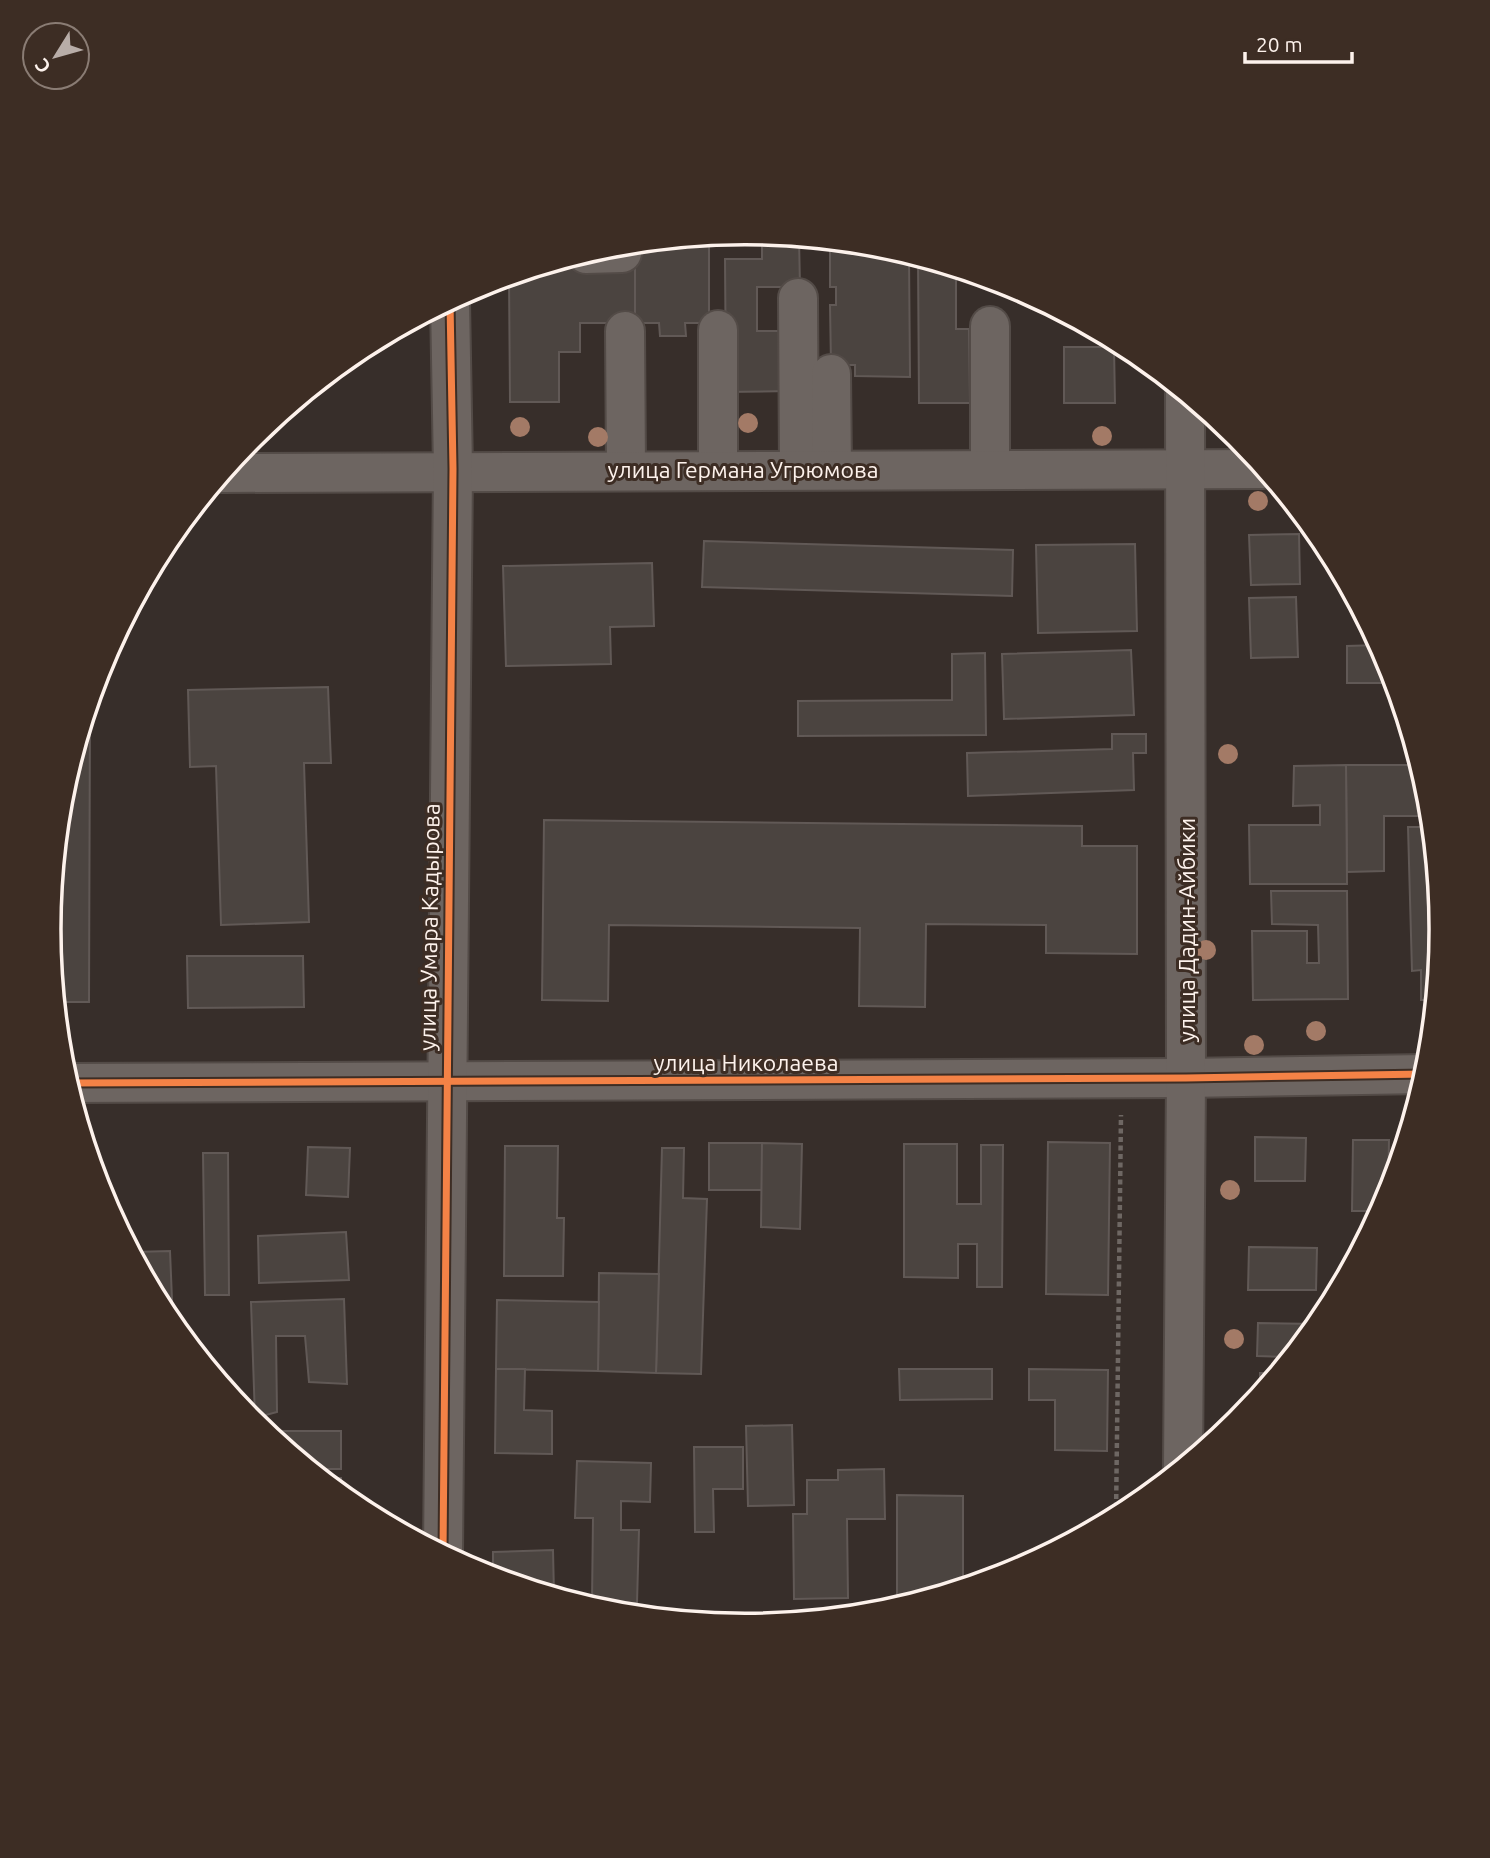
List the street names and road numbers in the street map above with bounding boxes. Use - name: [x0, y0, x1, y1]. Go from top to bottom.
- street label: улица Германа Угрюмова: [608, 457, 879, 482]
- street label: улица Умара Кадырова: [414, 803, 444, 1051]
- street label: улица Дадин-Айбики: [1174, 818, 1199, 1042]
- street label: улица Николаева: [653, 1050, 839, 1075]

